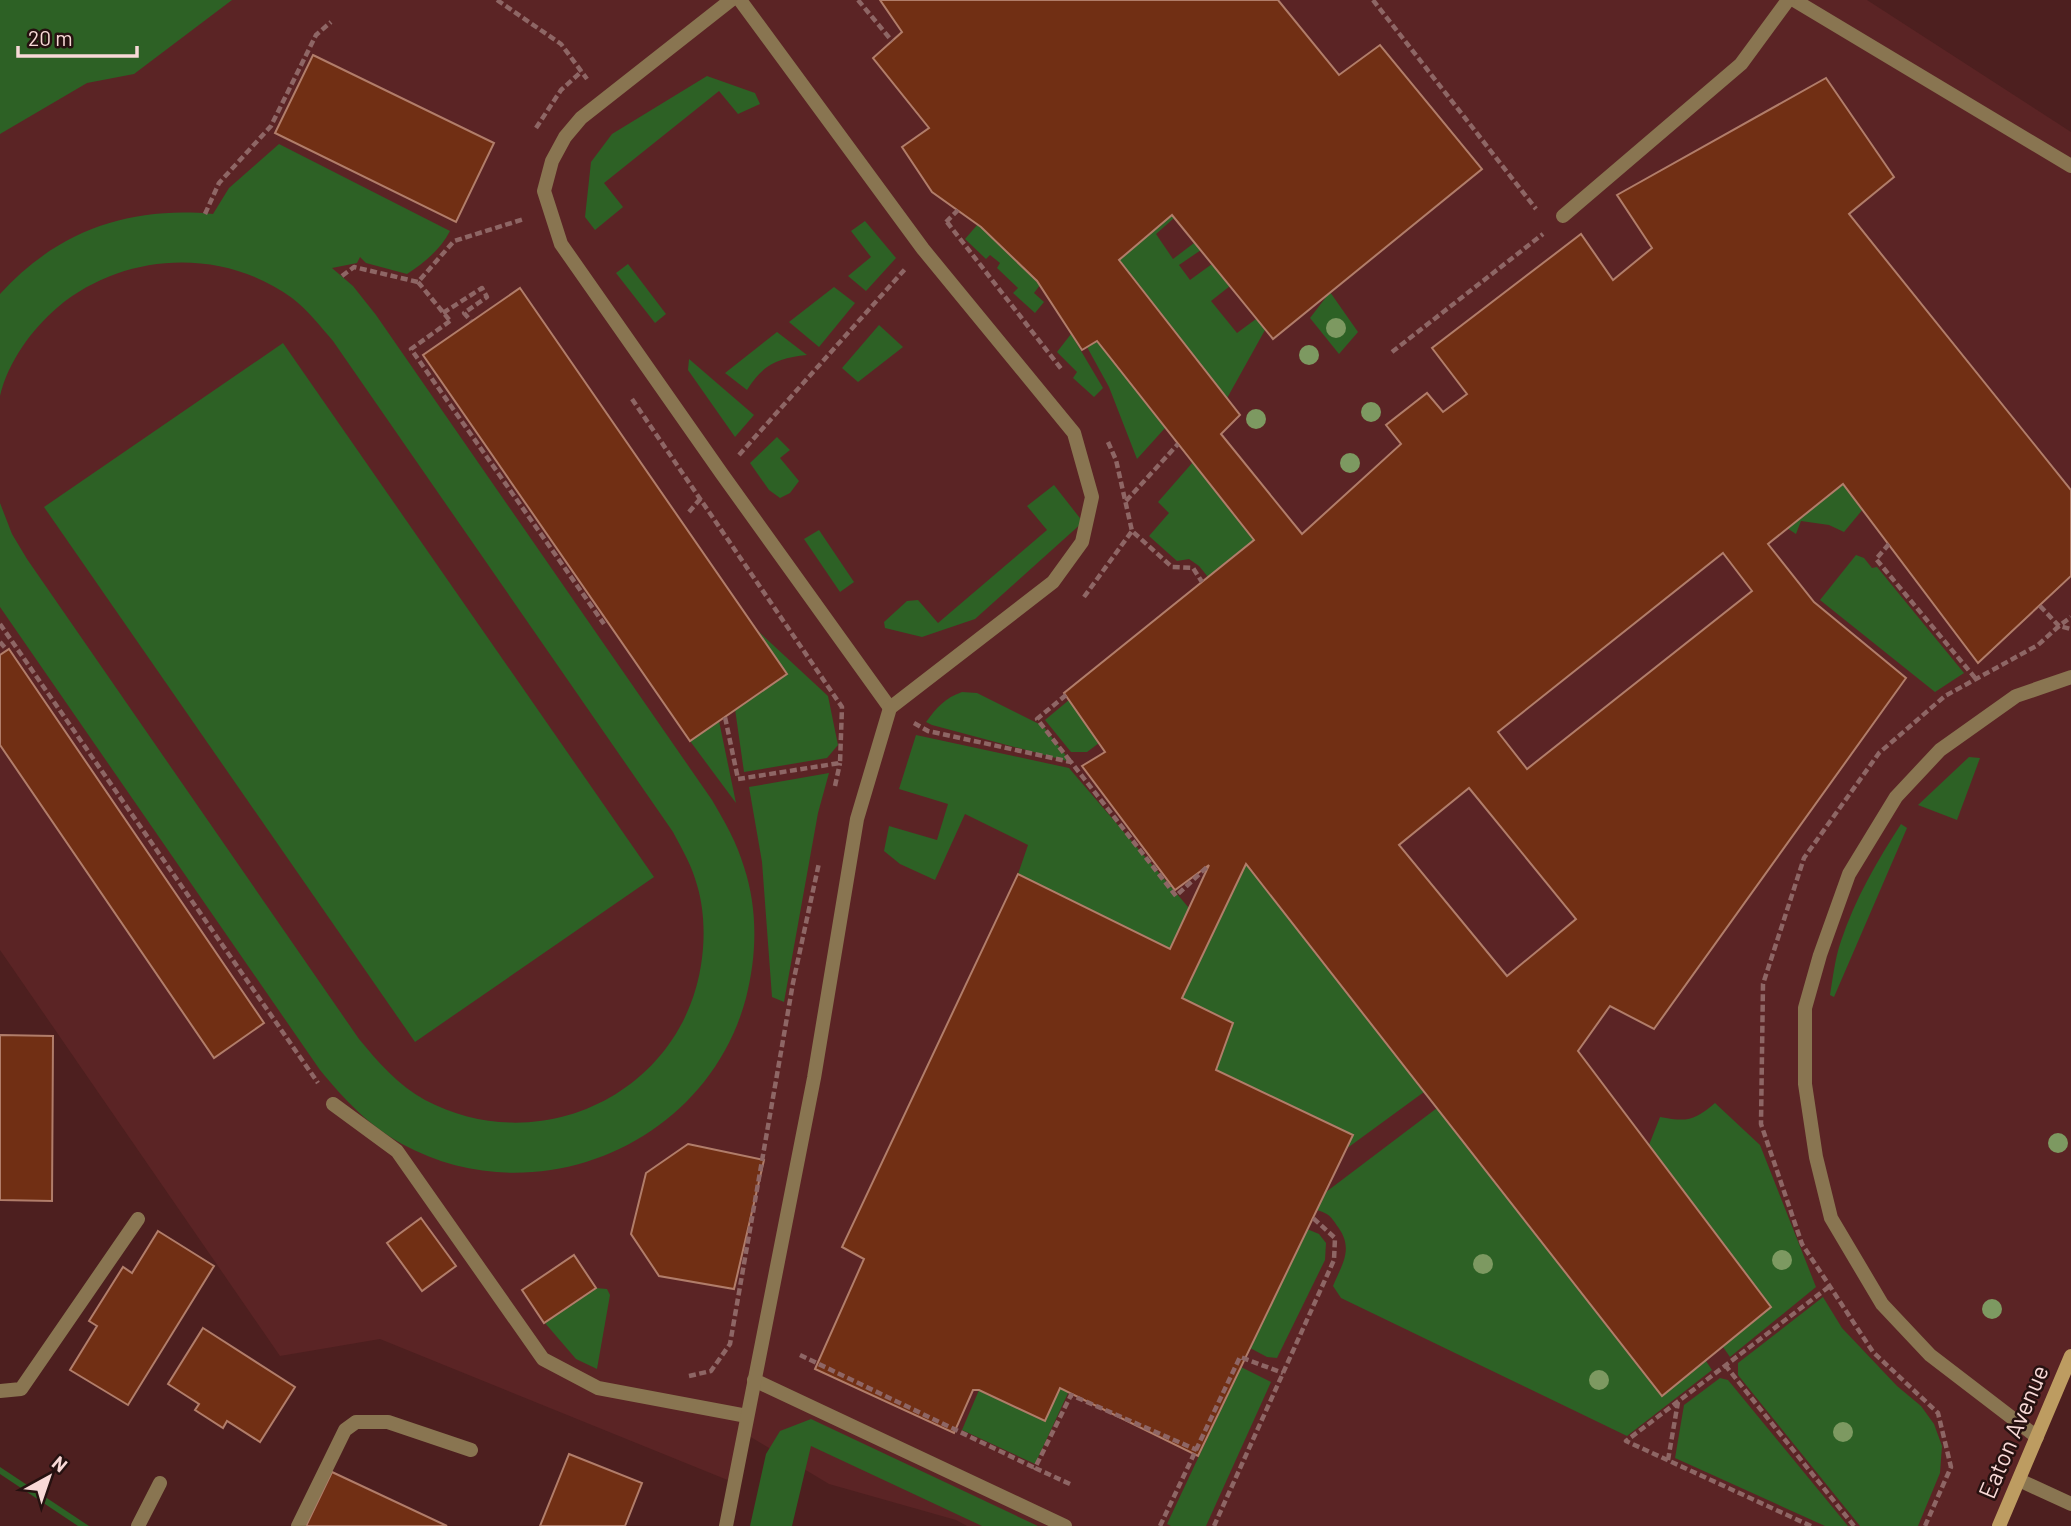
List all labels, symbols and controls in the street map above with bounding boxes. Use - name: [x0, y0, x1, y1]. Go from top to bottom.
- scale bar: [18, 14, 136, 58]
- text: 20 m: [28, 25, 73, 50]
- street label: Eaton Avenue: [1971, 1360, 2054, 1503]
- north arrow: [14, 1442, 84, 1512]
- text: N: [48, 1451, 72, 1476]

